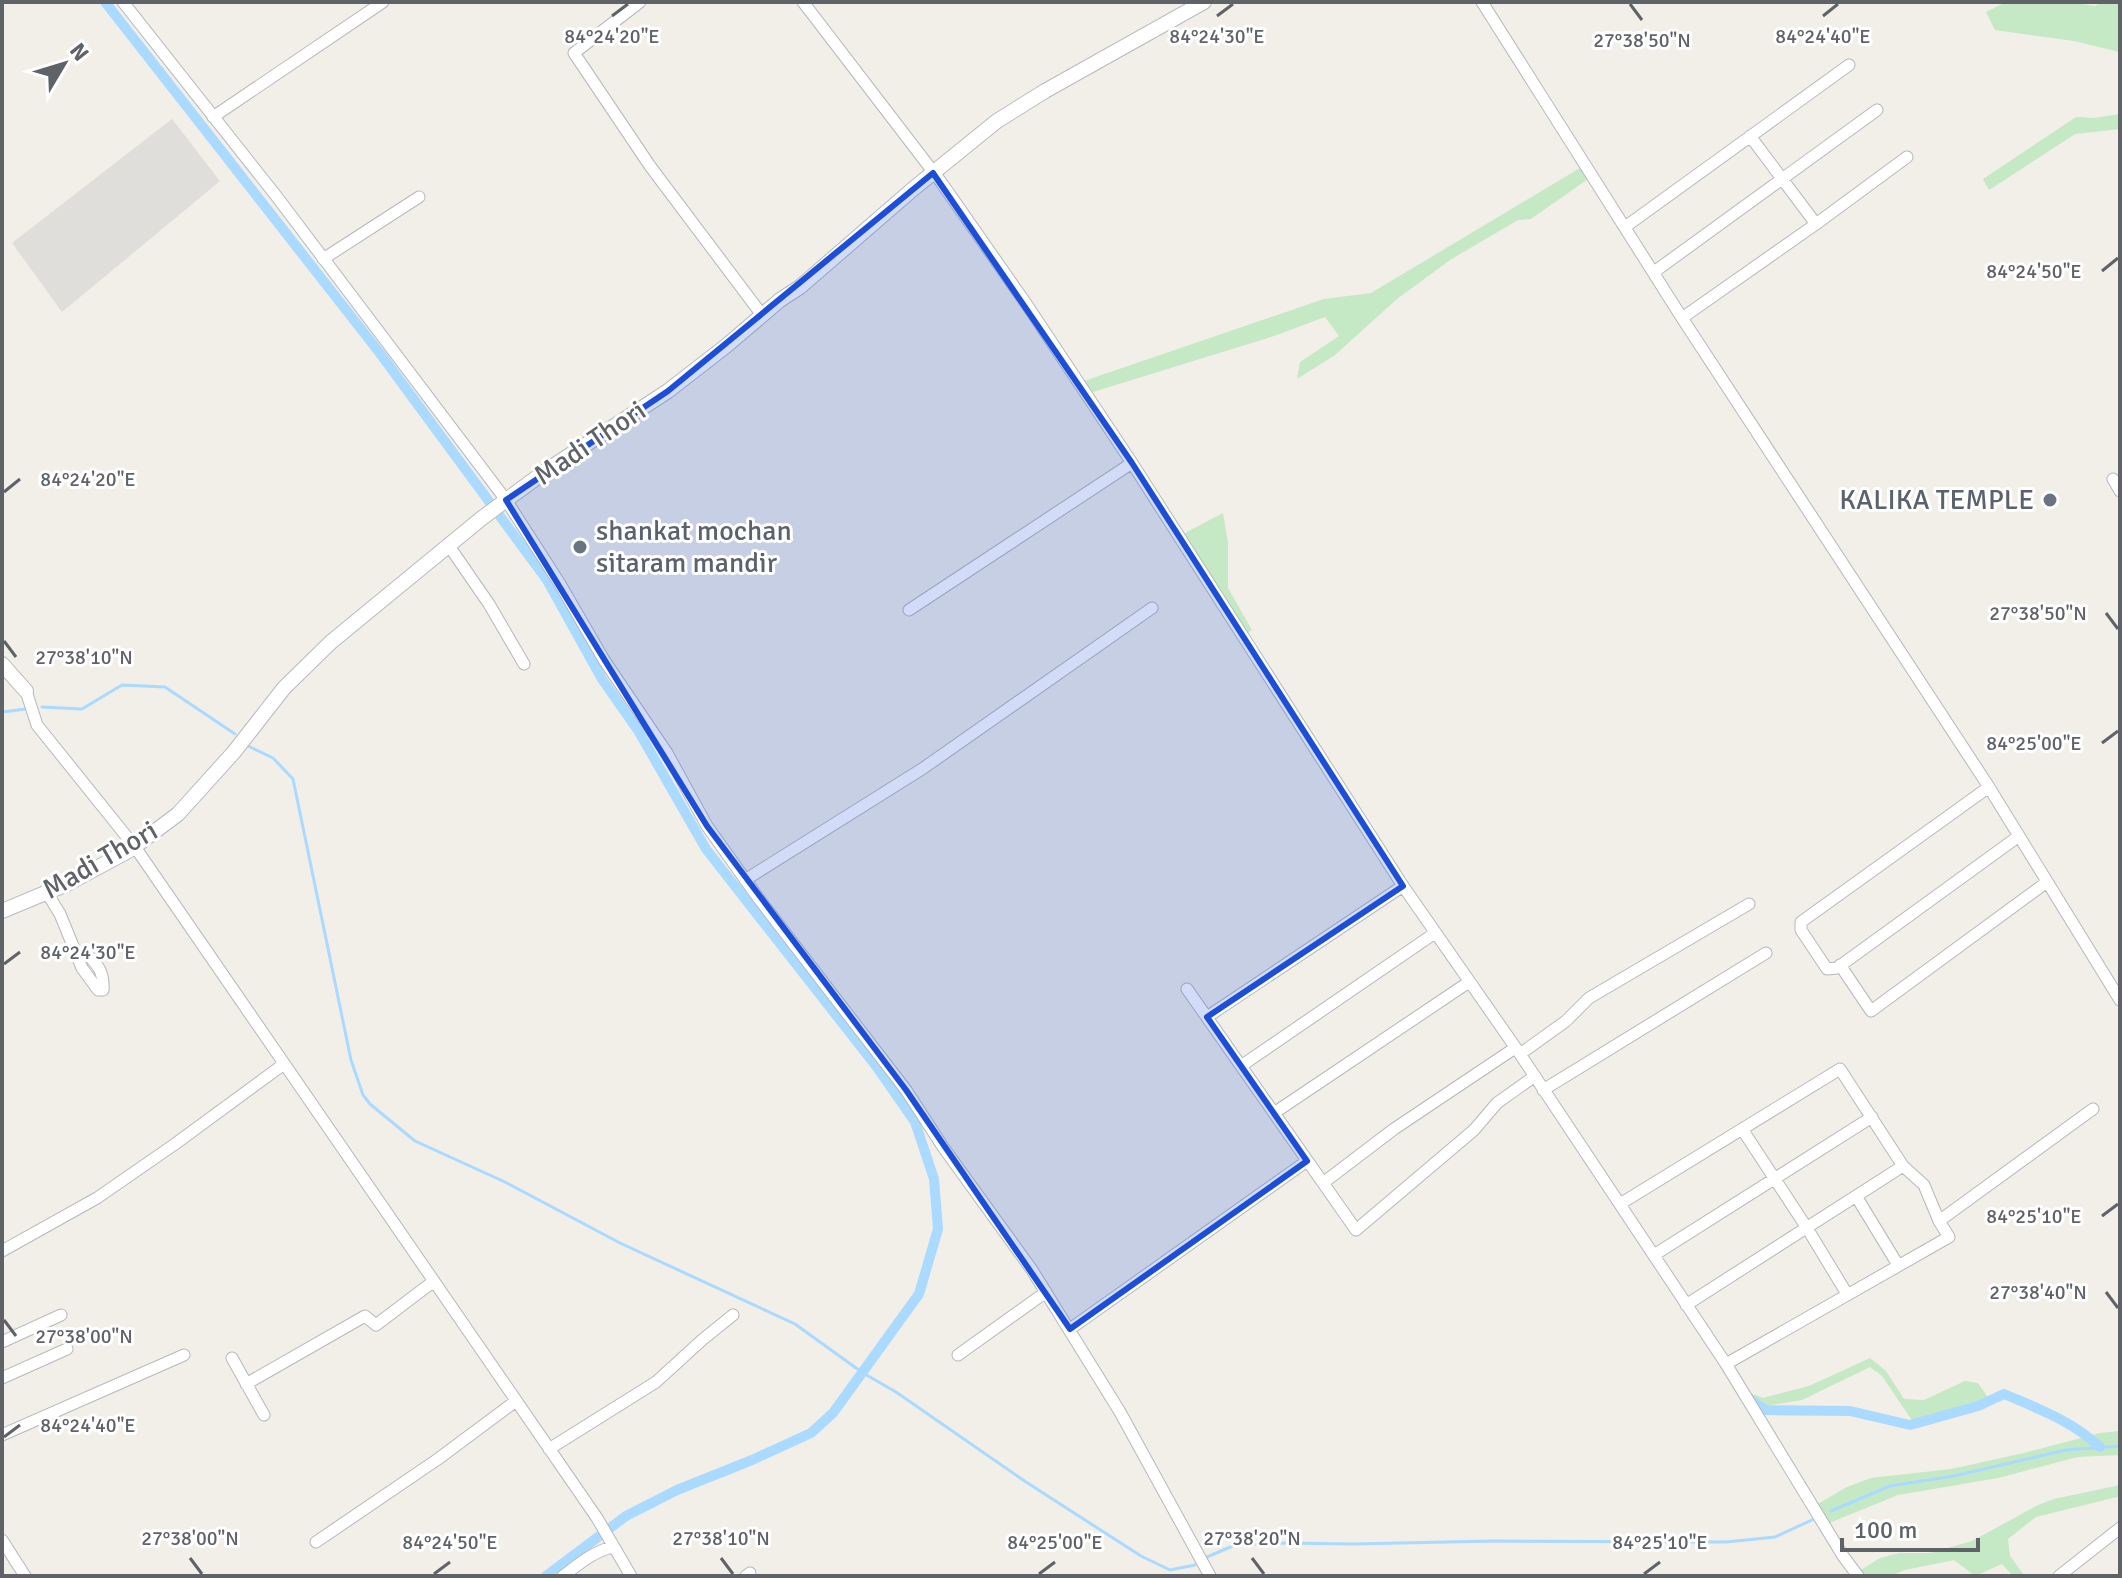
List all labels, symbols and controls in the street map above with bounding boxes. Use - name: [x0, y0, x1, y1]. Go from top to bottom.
- north arrow: [24, 24, 104, 104]
- text: 84°24'20"E: [564, 24, 660, 49]
- text: 84°24'30"E: [1169, 24, 1265, 49]
- text: 84°24'40"E: [1775, 24, 1871, 49]
- text: 27°38'50"N: [1593, 28, 1691, 53]
- text: N: [64, 38, 95, 66]
- text: 84°24'50"E: [1986, 259, 2082, 284]
- street label: Madi Thori: [528, 393, 652, 493]
- text: 84°24'20"E: [40, 467, 136, 492]
- place label: KALIKA TEMPLE: [1839, 483, 2034, 517]
- marker: KALIKA TEMPLE: [2041, 491, 2059, 509]
- place label: shankat mochan sitaram mandir: [596, 514, 792, 580]
- marker: shankat mochan sitaram mandir: [571, 538, 589, 556]
- text: 27°38'50"N: [1989, 601, 2087, 626]
- text: 27°38'10"N: [35, 645, 133, 670]
- text: 84°25'00"E: [1986, 731, 2082, 756]
- street label: Madi Thori: [36, 813, 164, 907]
- text: 84°24'30"E: [40, 940, 136, 965]
- text: 84°25'10"E: [1986, 1204, 2082, 1229]
- text: 27°38'40"N: [1989, 1280, 2087, 1305]
- text: 27°38'00"N: [35, 1324, 133, 1349]
- text: 84°24'40"E: [40, 1413, 136, 1438]
- scale bar: [1842, 1502, 1978, 1552]
- text: 100 m: [1854, 1515, 1917, 1545]
- text: 27°38'00"N: [141, 1526, 239, 1551]
- text: 27°38'10"N: [672, 1526, 770, 1551]
- text: 27°38'20"N: [1203, 1526, 1301, 1551]
- text: 84°24'50"E: [402, 1530, 498, 1555]
- text: 84°25'00"E: [1007, 1530, 1103, 1555]
- text: 84°25'10"E: [1612, 1530, 1708, 1555]

